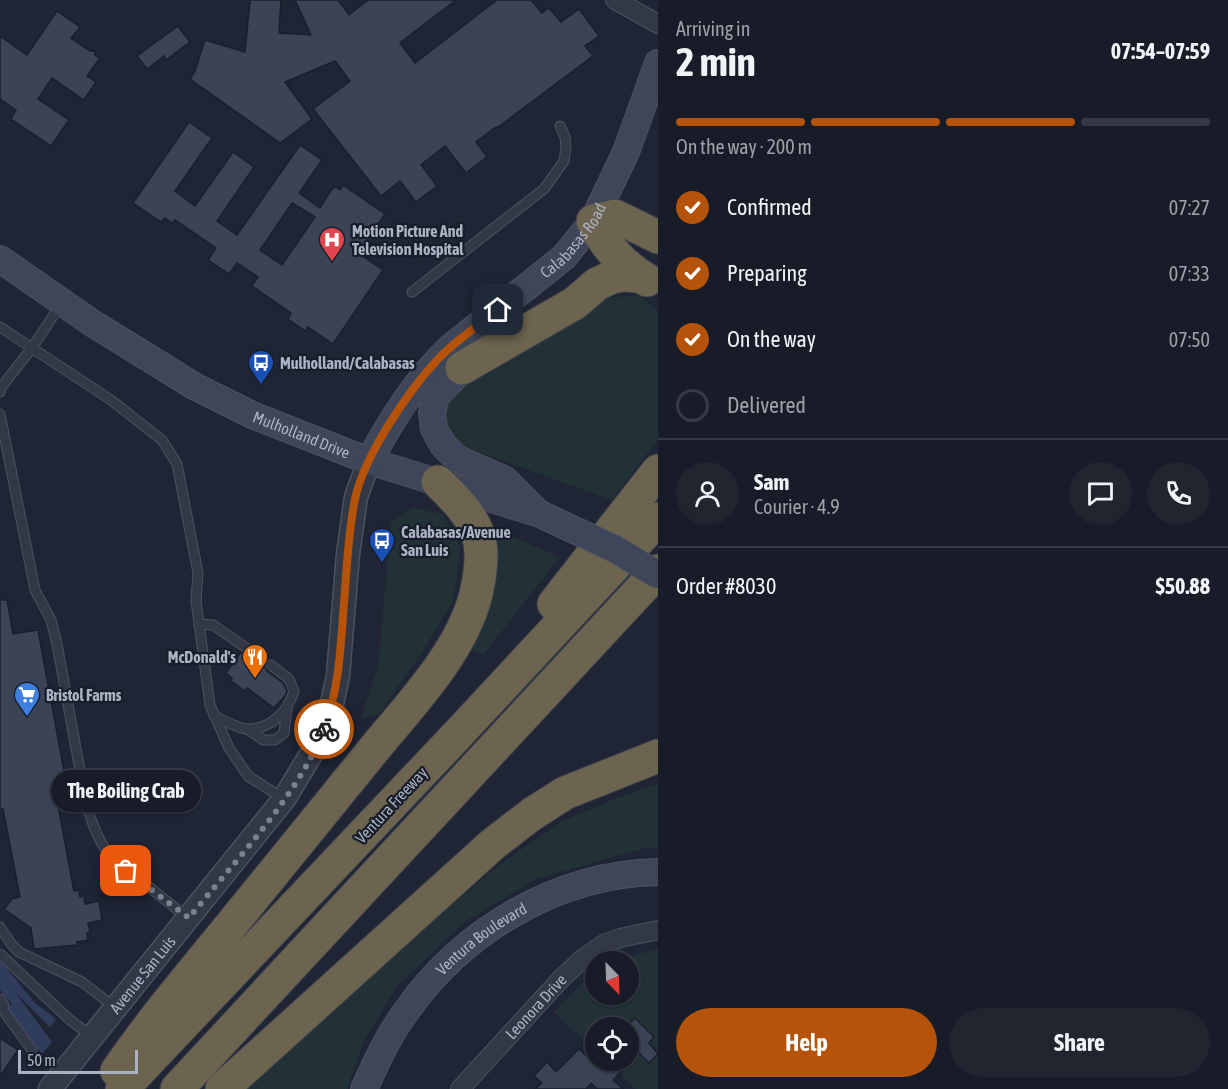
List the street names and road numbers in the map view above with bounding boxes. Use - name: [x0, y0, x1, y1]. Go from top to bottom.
- street label: Calabasas Road: [537, 200, 609, 281]
- street label: Mulholland Drive: [250, 407, 353, 462]
- street label: Ventura Freeway: [351, 763, 432, 847]
- street label: Ventura Boulevard: [432, 899, 530, 978]
- street label: Avenue San Luis: [106, 932, 179, 1017]
- street label: Leonora Drive: [502, 970, 570, 1043]

